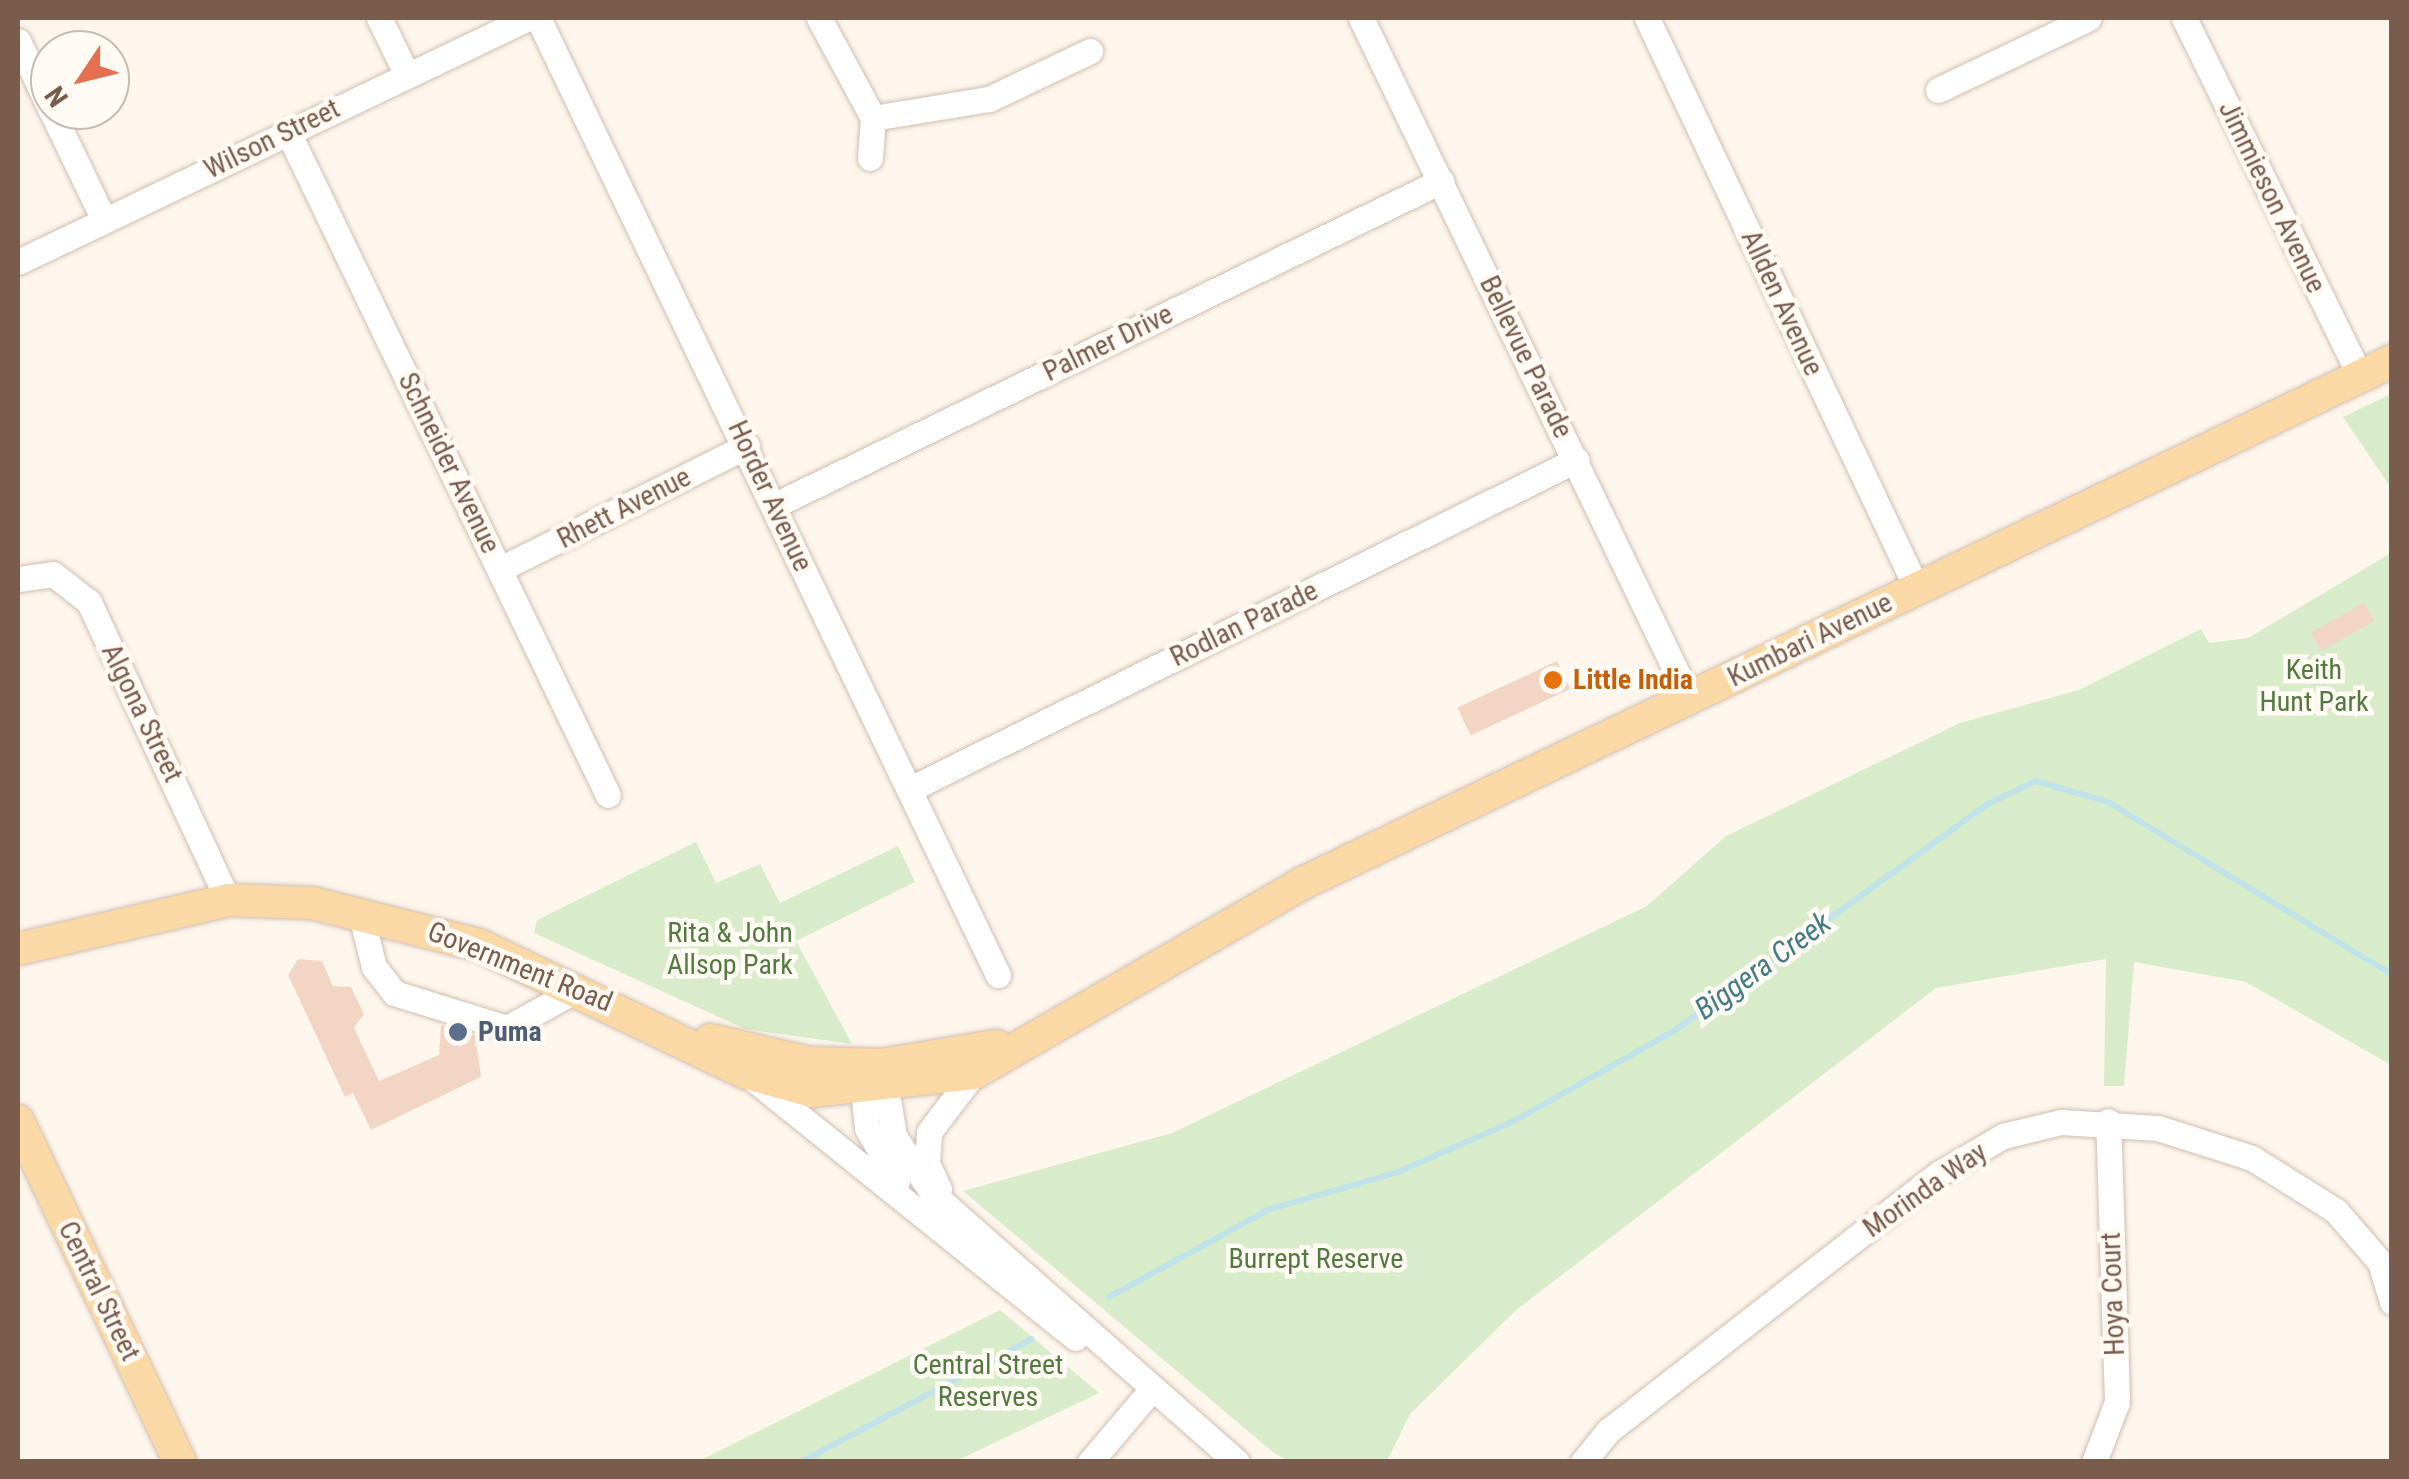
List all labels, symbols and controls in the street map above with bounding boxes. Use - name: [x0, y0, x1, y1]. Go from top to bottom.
- north arrow: [30, 30, 130, 130]
- text: N: [38, 80, 75, 113]
- street label: Wilson Street: [199, 92, 345, 186]
- street label: Jimmieson Avenue: [2211, 96, 2333, 298]
- street label: Allden Avenue: [1734, 225, 1830, 381]
- street label: Bellevue Parade: [1472, 270, 1580, 444]
- street label: Palmer Drive: [1038, 297, 1178, 389]
- street label: Schneider Avenue: [391, 367, 507, 559]
- street label: Horder Avenue: [720, 415, 820, 577]
- street label: Rhett Avenue: [552, 460, 696, 556]
- street label: Rodlan Parade: [1165, 574, 1323, 674]
- street label: Kumbari Avenue: [1722, 586, 1898, 694]
- street label: Algona Street: [94, 638, 190, 788]
- park label: Keith Hunt Park: [2259, 653, 2369, 719]
- place label: Little India: [1573, 663, 1693, 697]
- marker: Little India: [1542, 669, 1564, 691]
- water label: Biggera Creek: [1688, 905, 1838, 1027]
- street label: Government Road: [423, 915, 617, 1019]
- park label: Rita & John Allsop Park: [667, 916, 793, 982]
- place label: Puma: [478, 1015, 542, 1049]
- marker: Puma: [447, 1021, 469, 1043]
- street label: Morinda Way: [1857, 1135, 1993, 1245]
- street label: Central Street: [51, 1216, 147, 1366]
- street label: Hoya Court: [2094, 1232, 2132, 1356]
- park label: Burrept Reserve: [1229, 1242, 1403, 1276]
- park label: Central Street Reserves: [913, 1348, 1063, 1414]

